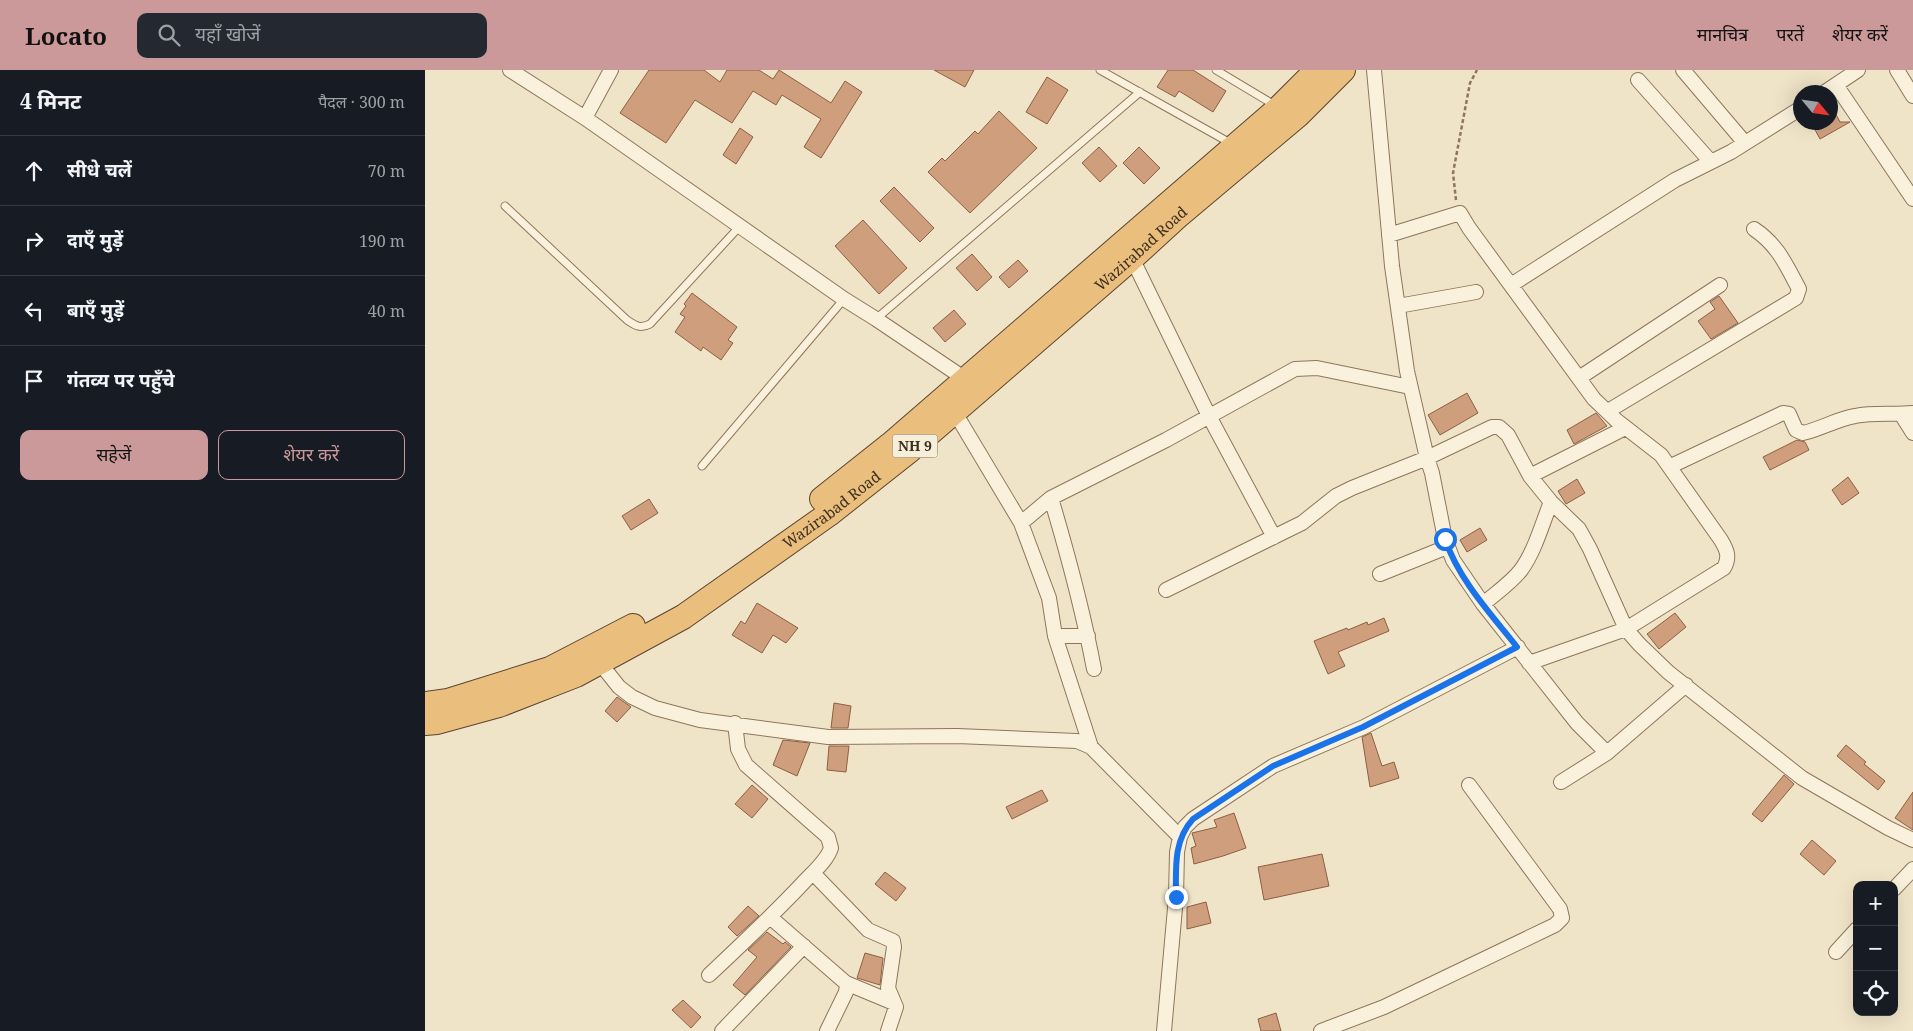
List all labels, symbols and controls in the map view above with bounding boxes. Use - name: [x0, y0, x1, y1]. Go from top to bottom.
- search box: [137, 13, 487, 58]
- text: Locato: [25, 19, 107, 52]
- icon: search: [155, 21, 183, 49]
- text: यहाँ खोजें: [195, 21, 260, 47]
- text: मानचित्र: [1697, 22, 1748, 46]
- text: परतें: [1776, 22, 1804, 46]
- text: शेयर करें: [1832, 22, 1888, 46]
- north arrow: [1793, 85, 1838, 130]
- text: 4 मिनट: [20, 87, 81, 115]
- text: पैदल · 300 m: [318, 91, 405, 113]
- icon: ahead: [20, 157, 48, 185]
- text: सीधे चलें: [67, 157, 132, 183]
- text: 70 m: [368, 160, 405, 182]
- street label: Wazirabad Road: [1090, 201, 1191, 295]
- icon: right: [20, 227, 48, 255]
- text: दाएँ मुड़ें: [67, 227, 123, 253]
- text: 190 m: [359, 230, 405, 252]
- icon: left: [20, 297, 48, 325]
- text: बाएँ मुड़ें: [67, 297, 124, 323]
- text: 40 m: [368, 300, 405, 322]
- icon: arrive: [20, 367, 48, 395]
- text: गंतव्य पर पहुँचे: [67, 367, 175, 393]
- button: सहेजें: [20, 430, 208, 480]
- button: शेयर करें: [218, 430, 405, 480]
- road number: NH 9: [893, 434, 937, 458]
- street label: Wazirabad Road: [778, 466, 884, 553]
- route start: [1434, 528, 1457, 551]
- map controls: [1853, 881, 1898, 1016]
- button: +: [1853, 881, 1898, 926]
- route end: [1165, 886, 1188, 909]
- button: −: [1853, 926, 1898, 971]
- button: locate: [1853, 971, 1898, 1016]

